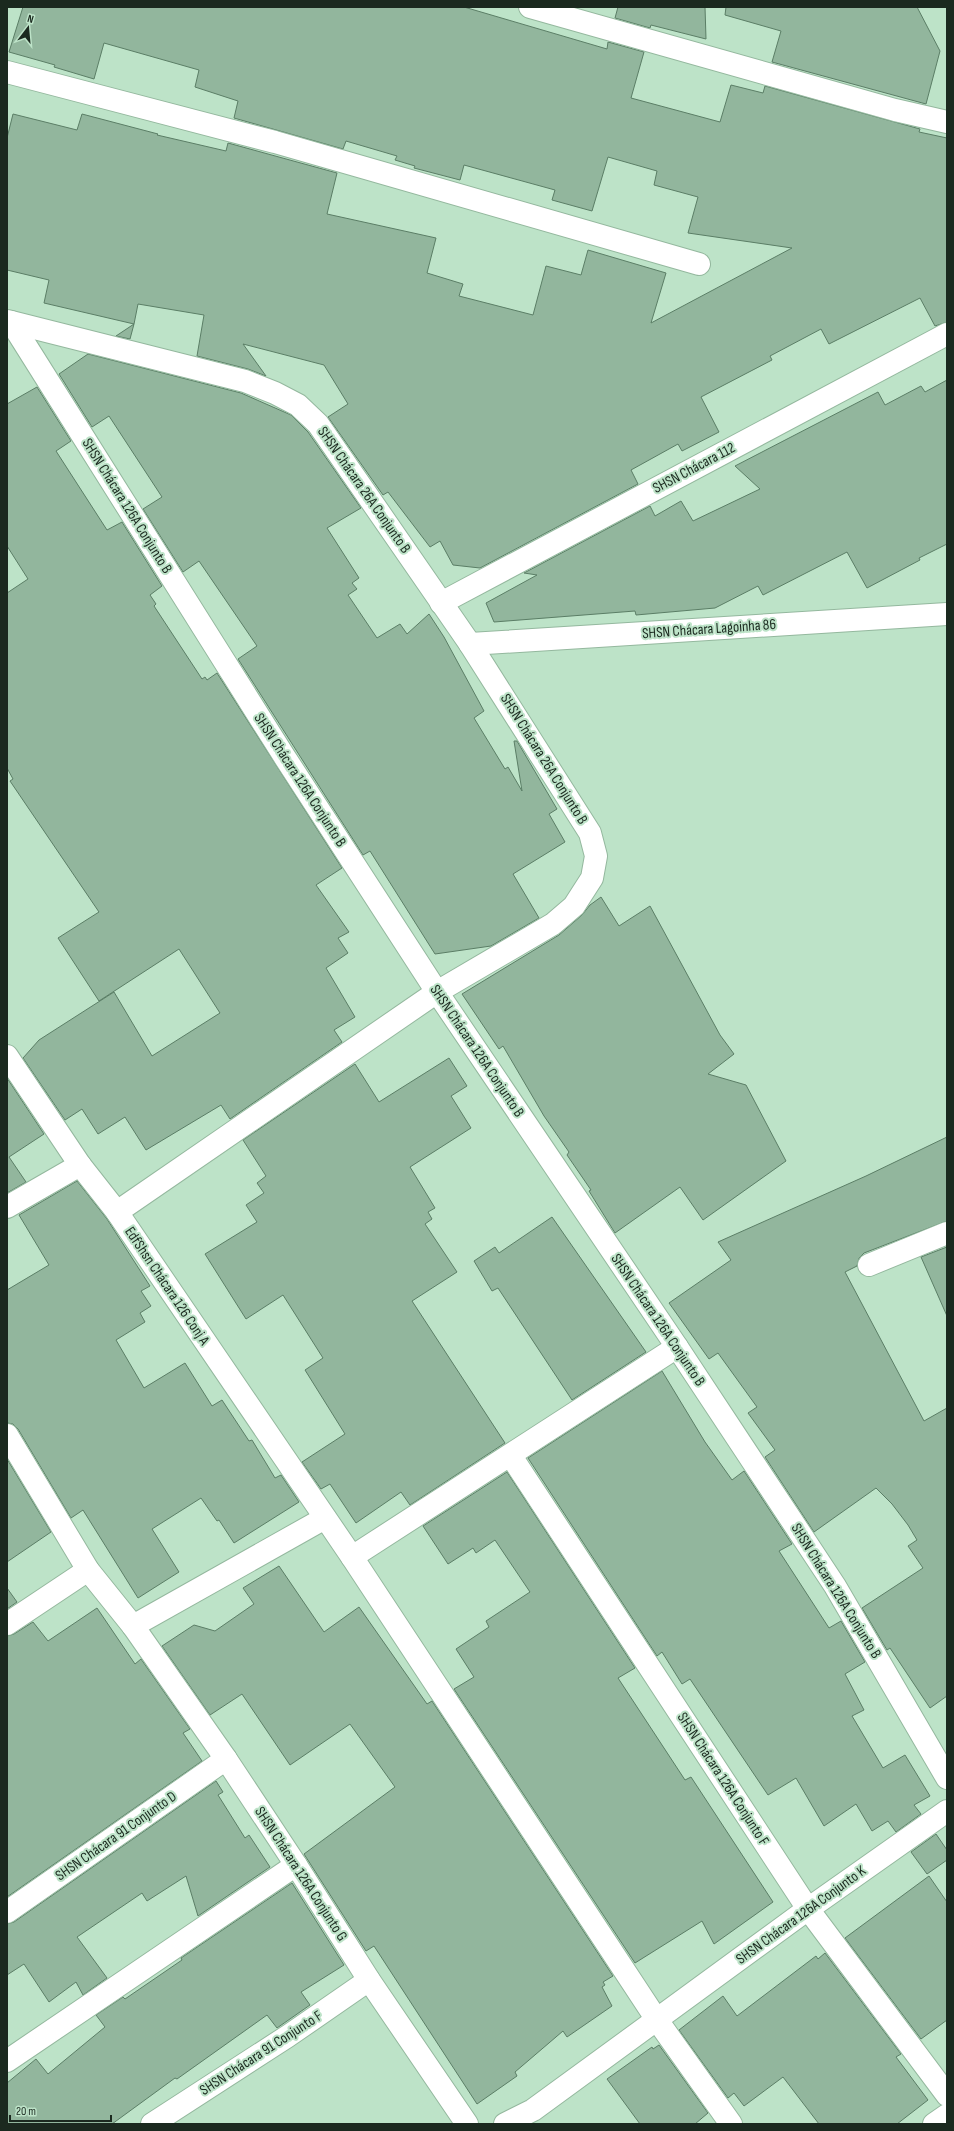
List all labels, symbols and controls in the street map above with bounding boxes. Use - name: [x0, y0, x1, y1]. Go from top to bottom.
- north arrow: [8, 8, 48, 48]
- text: N: [26, 12, 35, 26]
- street label: SHSN Chácara 26A Conjunto B: [313, 423, 415, 557]
- street label: SHSN Chácara 126A Conjunto B: [78, 435, 176, 577]
- street label: SHSN Chácara 112: [650, 438, 738, 498]
- street label: SHSN Chácara Lagoinha 86: [641, 615, 777, 643]
- street label: SHSN Chácara 26A Conjunto B: [496, 690, 592, 828]
- street label: SHSN Chácara 126A Conjunto B: [250, 710, 351, 851]
- street label: SHSN Chácara 126A Conjunto B: [426, 981, 529, 1121]
- street label: EdfShsn Chácara 126 Conj A: [120, 1223, 214, 1349]
- street label: SHSN Chácara 126A Conjunto B: [607, 1250, 710, 1390]
- street label: SHSN Chácara 126A Conjunto B: [787, 1520, 885, 1662]
- street label: SHSN Chácara 126A Conjunto F: [673, 1709, 773, 1849]
- street label: SHSN Chácara 91 Conjunto D: [52, 1787, 180, 1885]
- street label: SHSN Chácara 126A Conjunto G: [250, 1803, 352, 1945]
- street label: SHSN Chácara 126A Conjunto K: [732, 1861, 870, 1969]
- street label: SHSN Chácara 91 Conjunto F: [196, 2006, 326, 2100]
- scale bar: [10, 2097, 111, 2123]
- text: 20 m: [16, 2104, 36, 2119]

